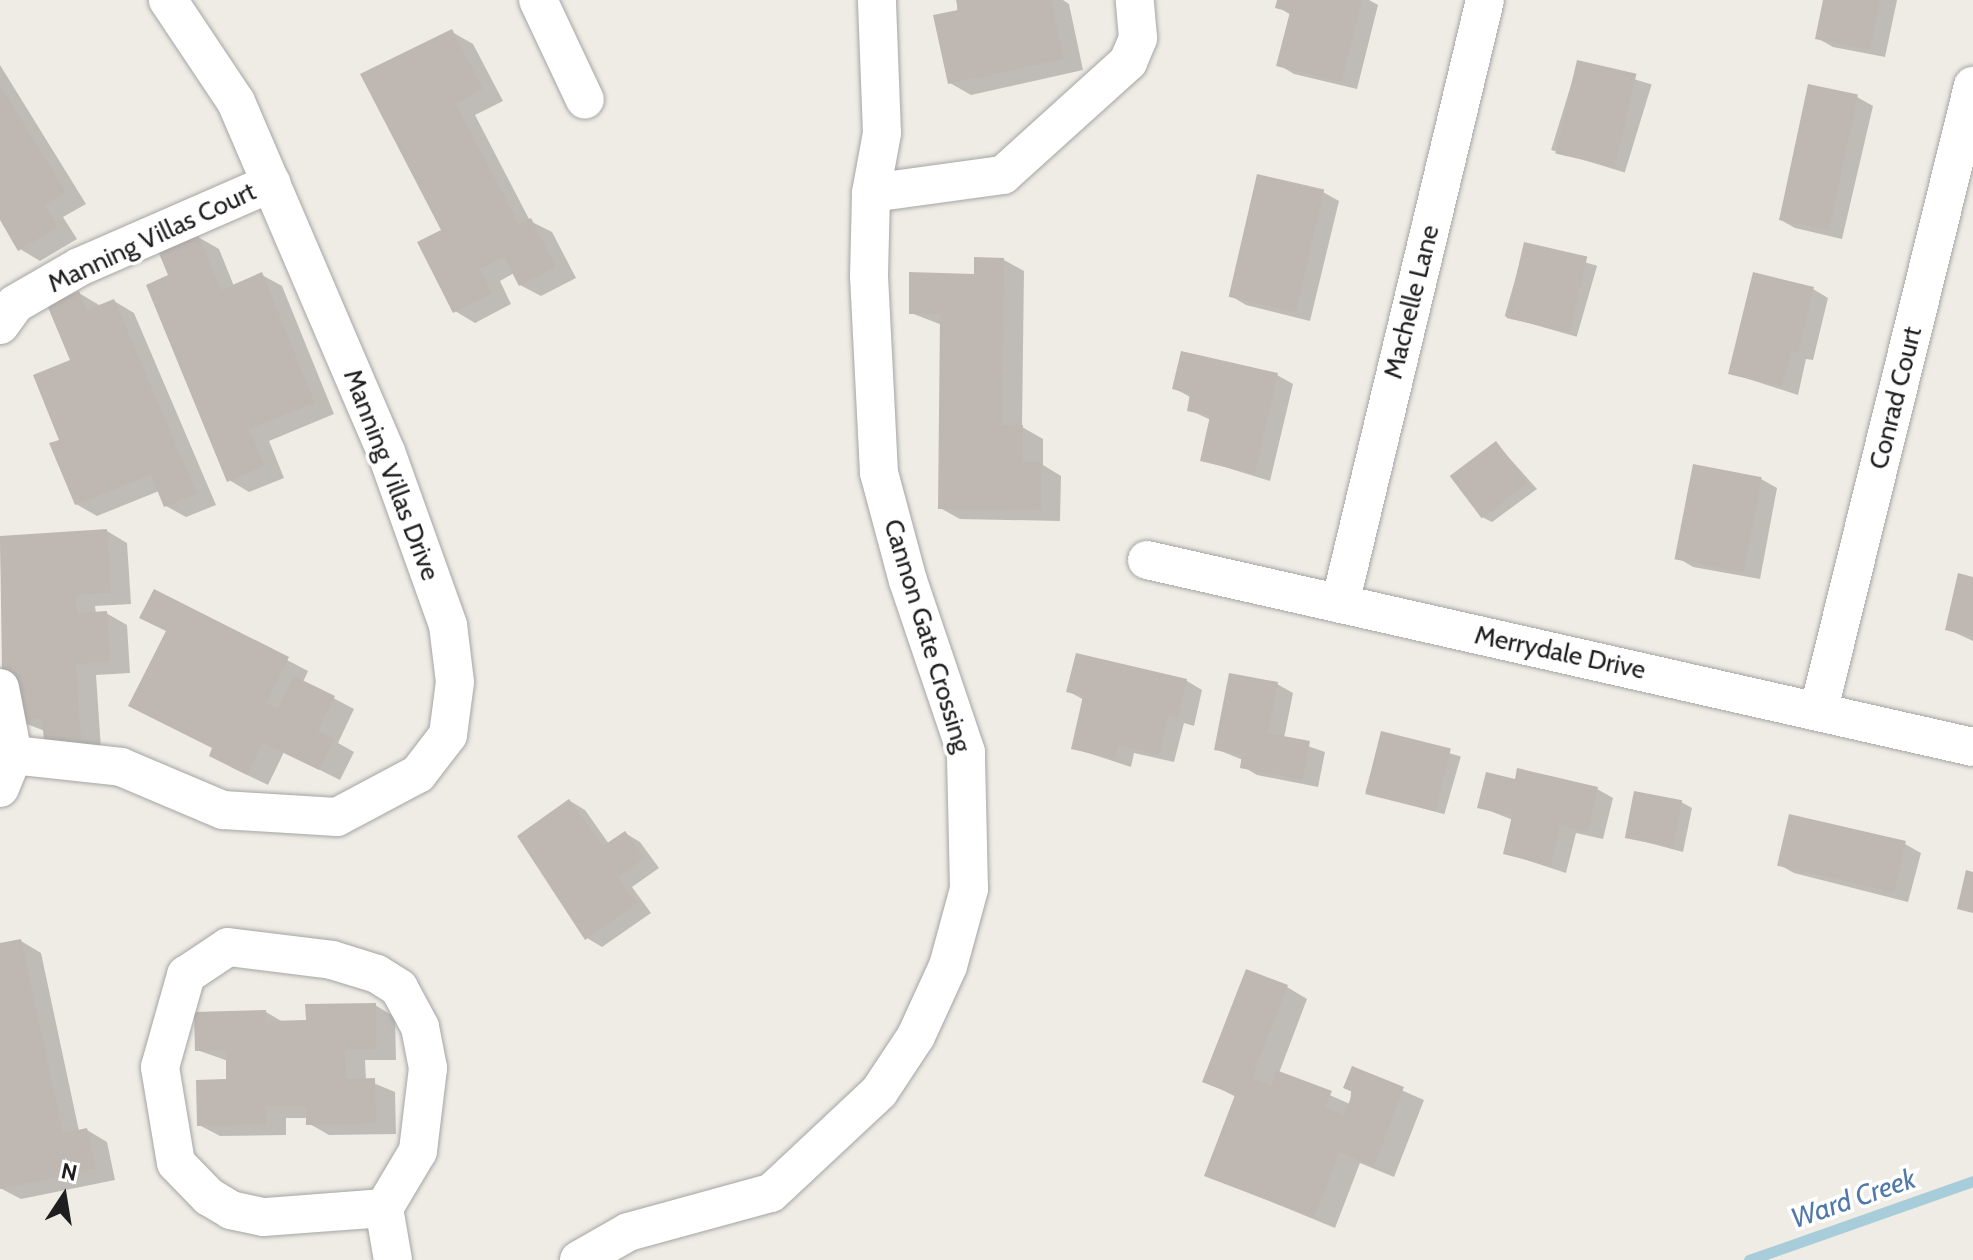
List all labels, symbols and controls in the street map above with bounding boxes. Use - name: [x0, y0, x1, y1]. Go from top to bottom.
- street label: Manning Villas Court: [43, 176, 261, 300]
- street label: Machelle Lane: [1378, 222, 1446, 382]
- street label: Conrad Court: [1863, 323, 1929, 473]
- street label: Manning Villas Drive: [336, 365, 446, 585]
- street label: Cannon Gate Crossing: [877, 516, 977, 756]
- street label: Merrydale Drive: [1472, 620, 1648, 686]
- north arrow: [24, 1156, 104, 1236]
- text: N: [59, 1157, 80, 1187]
- water label: Ward Creek: [1786, 1161, 1920, 1235]

